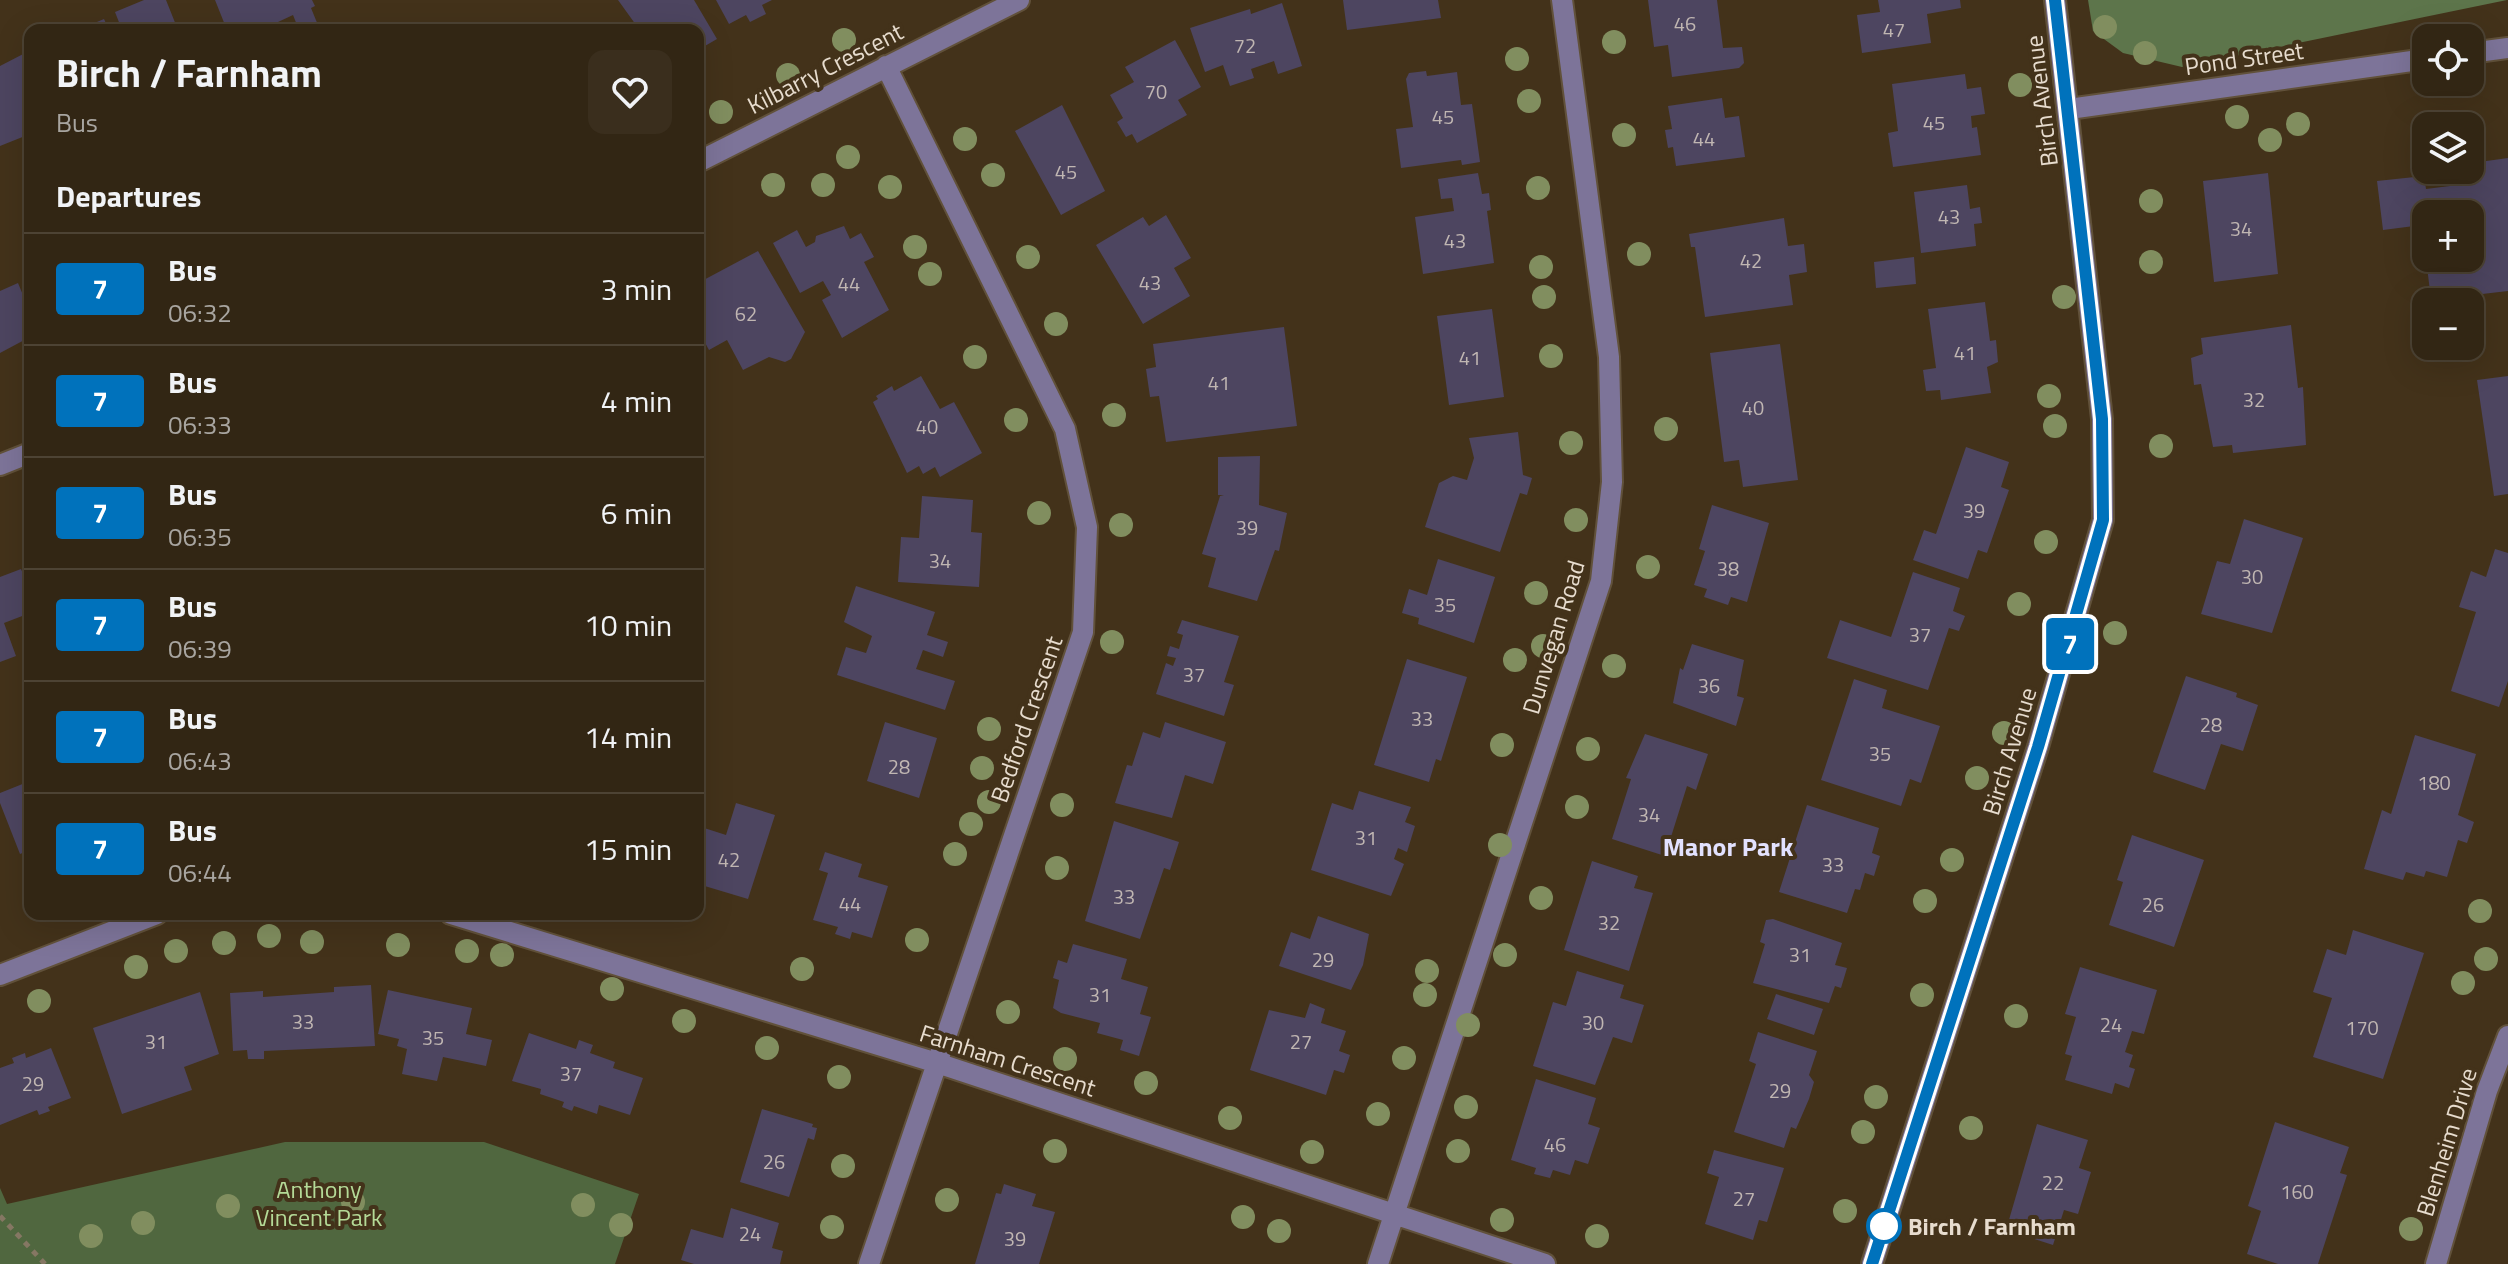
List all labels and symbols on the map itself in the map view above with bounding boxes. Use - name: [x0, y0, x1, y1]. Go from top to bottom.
- house number: 46: [1674, 8, 1696, 39]
- street label: Kilbarry Crescent: [741, 13, 910, 123]
- house number: 47: [1883, 14, 1905, 45]
- house number: 72: [1234, 30, 1256, 61]
- street label: Pond Street: [2182, 32, 2306, 84]
- street label: Birch Avenue: [2015, 33, 2067, 169]
- house number: 70: [1145, 76, 1167, 107]
- house number: 45: [1432, 101, 1454, 132]
- house number: 45: [1923, 107, 1945, 138]
- house number: 44: [1693, 123, 1715, 154]
- house number: 45: [1055, 156, 1077, 187]
- house number: 43: [1938, 201, 1960, 232]
- house number: 34: [2230, 213, 2252, 244]
- house number: 43: [1444, 225, 1466, 256]
- house number: 42: [1740, 245, 1762, 276]
- house number: 43: [1139, 267, 1161, 298]
- house number: 44: [838, 268, 860, 299]
- house number: 62: [735, 298, 757, 329]
- house number: 41: [1954, 337, 1976, 368]
- house number: 41: [1459, 342, 1481, 373]
- house number: 41: [1208, 367, 1230, 398]
- house number: 32: [2243, 384, 2265, 415]
- house number: 40: [1742, 392, 1764, 423]
- house number: 40: [916, 411, 938, 442]
- house number: 39: [1963, 495, 1985, 526]
- house number: 39: [1236, 512, 1258, 543]
- house number: 34: [929, 545, 951, 576]
- house number: 38: [1717, 553, 1739, 584]
- street label: Dunvegan Road: [1513, 556, 1593, 718]
- house number: 30: [2241, 561, 2263, 592]
- house number: 35: [1434, 589, 1456, 620]
- line badge: 7: [2044, 618, 2096, 670]
- house number: 37: [1909, 619, 1931, 650]
- street label: Bedford Crescent: [981, 630, 1072, 807]
- house number: 37: [1183, 659, 1205, 690]
- house number: 36: [1698, 670, 1720, 701]
- street label: Birch Avenue: [1973, 683, 2045, 819]
- house number: 33: [1411, 703, 1433, 734]
- house number: 28: [2200, 709, 2222, 740]
- house number: 35: [1869, 738, 1891, 769]
- house number: 28: [888, 751, 910, 782]
- house number: 180: [2417, 767, 2451, 798]
- house number: 34: [1638, 799, 1660, 830]
- house number: 31: [1355, 822, 1377, 853]
- district label: Manor Park: [1663, 827, 1794, 866]
- house number: 42: [718, 844, 740, 875]
- house number: 33: [1822, 849, 1844, 880]
- house number: 33: [1113, 881, 1135, 912]
- house number: 44: [839, 888, 861, 919]
- house number: 26: [2142, 889, 2164, 920]
- house number: 32: [1598, 907, 1620, 938]
- house number: 31: [1789, 939, 1811, 970]
- house number: 29: [1312, 944, 1334, 975]
- house number: 31: [1089, 979, 1111, 1010]
- house number: 33: [292, 1006, 314, 1037]
- house number: 30: [1582, 1007, 1604, 1038]
- house number: 24: [2100, 1009, 2122, 1040]
- house number: 170: [2345, 1012, 2379, 1043]
- street label: Farnham Crescent: [915, 1015, 1101, 1106]
- house number: 35: [422, 1022, 444, 1053]
- house number: 31: [145, 1026, 167, 1057]
- house number: 27: [1290, 1026, 1312, 1057]
- house number: 37: [560, 1058, 582, 1089]
- street label: Blenheim Drive: [2406, 1063, 2486, 1221]
- house number: 29: [22, 1068, 44, 1099]
- house number: 29: [1769, 1075, 1791, 1106]
- house number: 46: [1544, 1129, 1566, 1160]
- house number: 26: [763, 1146, 785, 1177]
- house number: 22: [2042, 1167, 2064, 1198]
- park label: Anthony Vincent Park: [255, 1171, 383, 1235]
- house number: 160: [2280, 1176, 2314, 1207]
- house number: 27: [1733, 1183, 1755, 1214]
- place label: Birch / Farnham: [1908, 1208, 2076, 1244]
- marker: Birch / Farnham: [1867, 1209, 1901, 1243]
- house number: 24: [739, 1218, 761, 1249]
- house number: 39: [1004, 1223, 1026, 1254]

